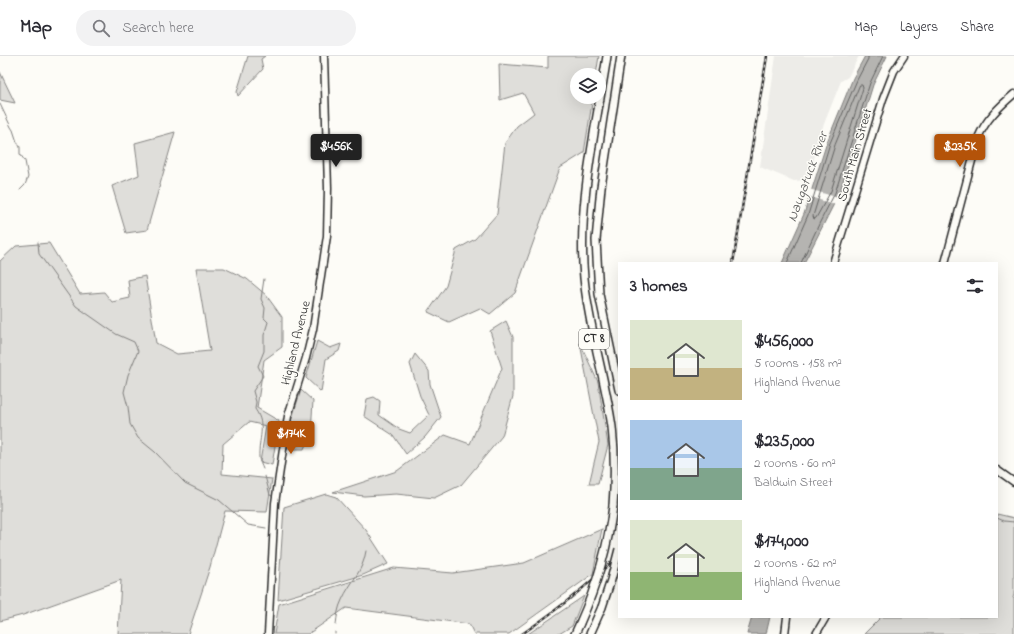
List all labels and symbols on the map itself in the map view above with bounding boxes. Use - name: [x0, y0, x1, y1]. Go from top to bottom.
- street label: South Main Street: [833, 106, 878, 204]
- water label: Naugatuck River: [782, 128, 835, 225]
- pin: $456K: [308, 134, 364, 168]
- pin: $235K: [932, 134, 988, 168]
- street label: Highland Avenue: [276, 299, 317, 387]
- road number: CT 8: [579, 329, 609, 349]
- pin: $174K: [263, 421, 319, 455]

